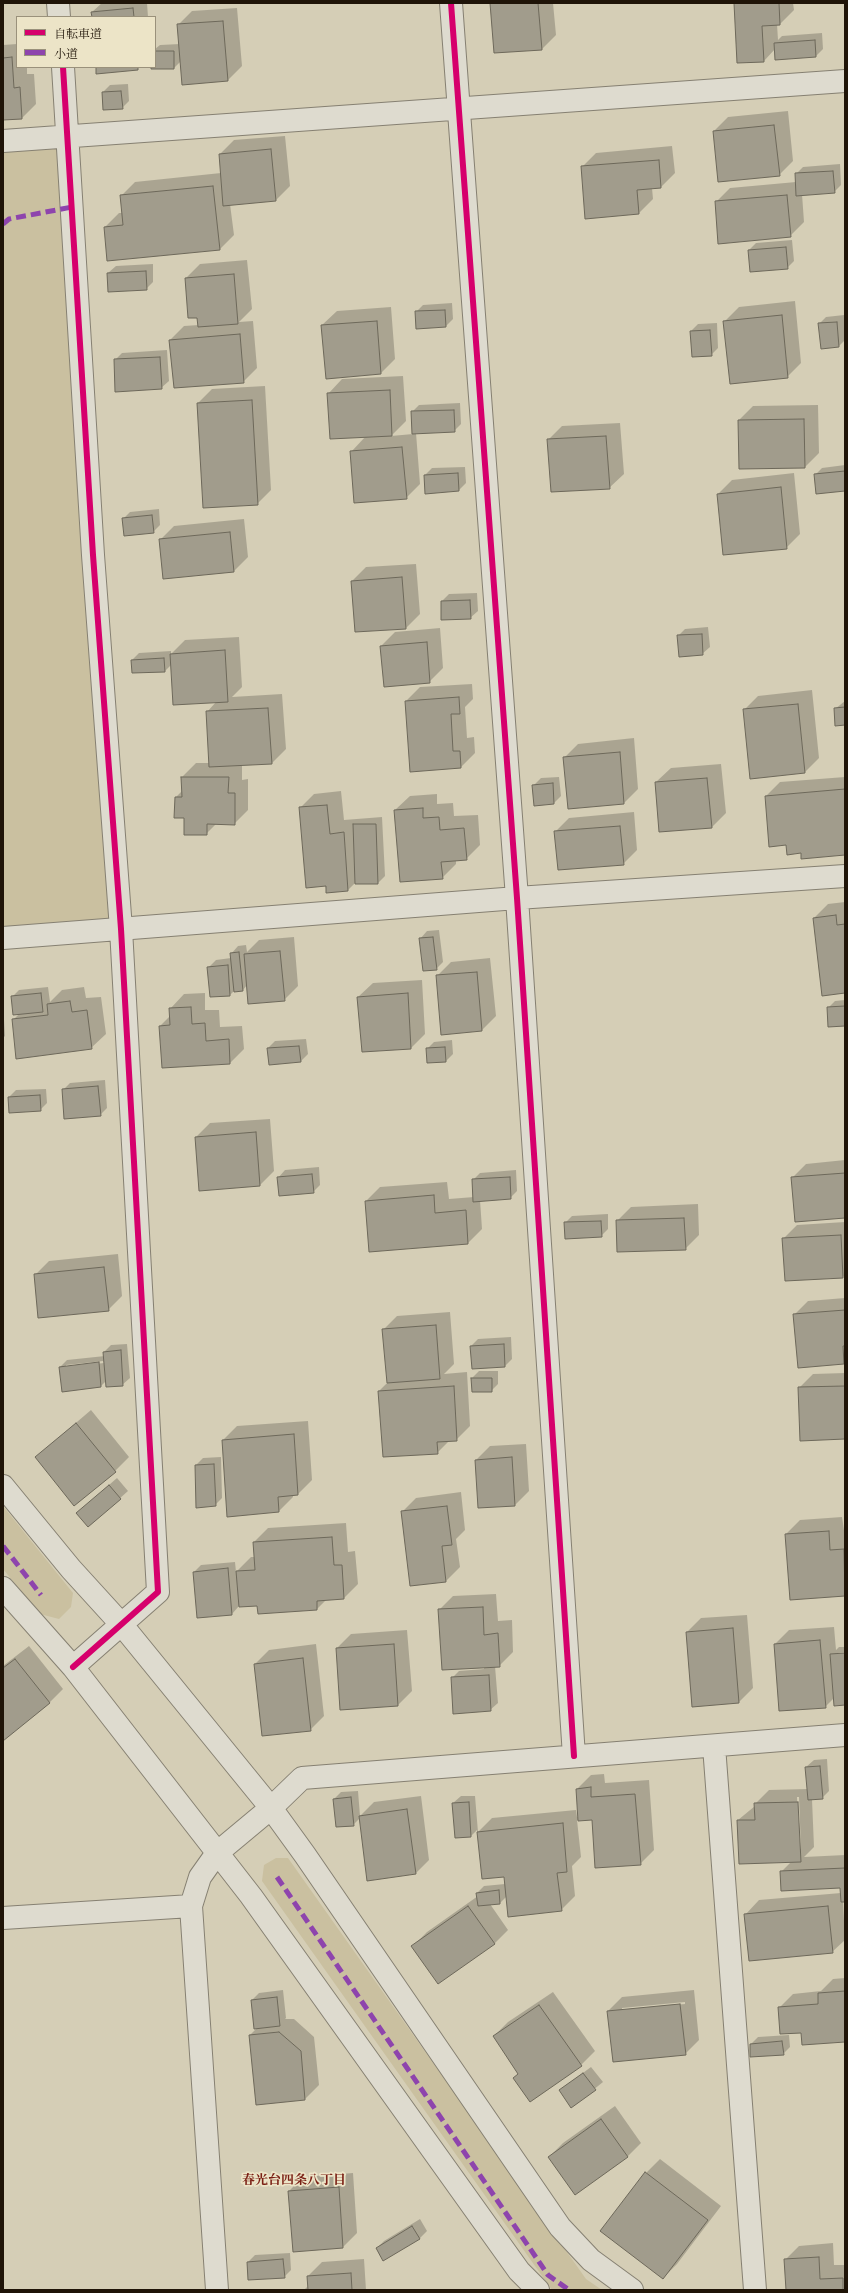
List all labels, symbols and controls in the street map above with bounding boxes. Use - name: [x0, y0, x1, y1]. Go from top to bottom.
- legend: [16, 16, 156, 68]
- text: 自転車道: [54, 26, 102, 41]
- text: 小道: [54, 46, 78, 61]
- district label: 春光台四条八丁目: [242, 2172, 346, 2188]

